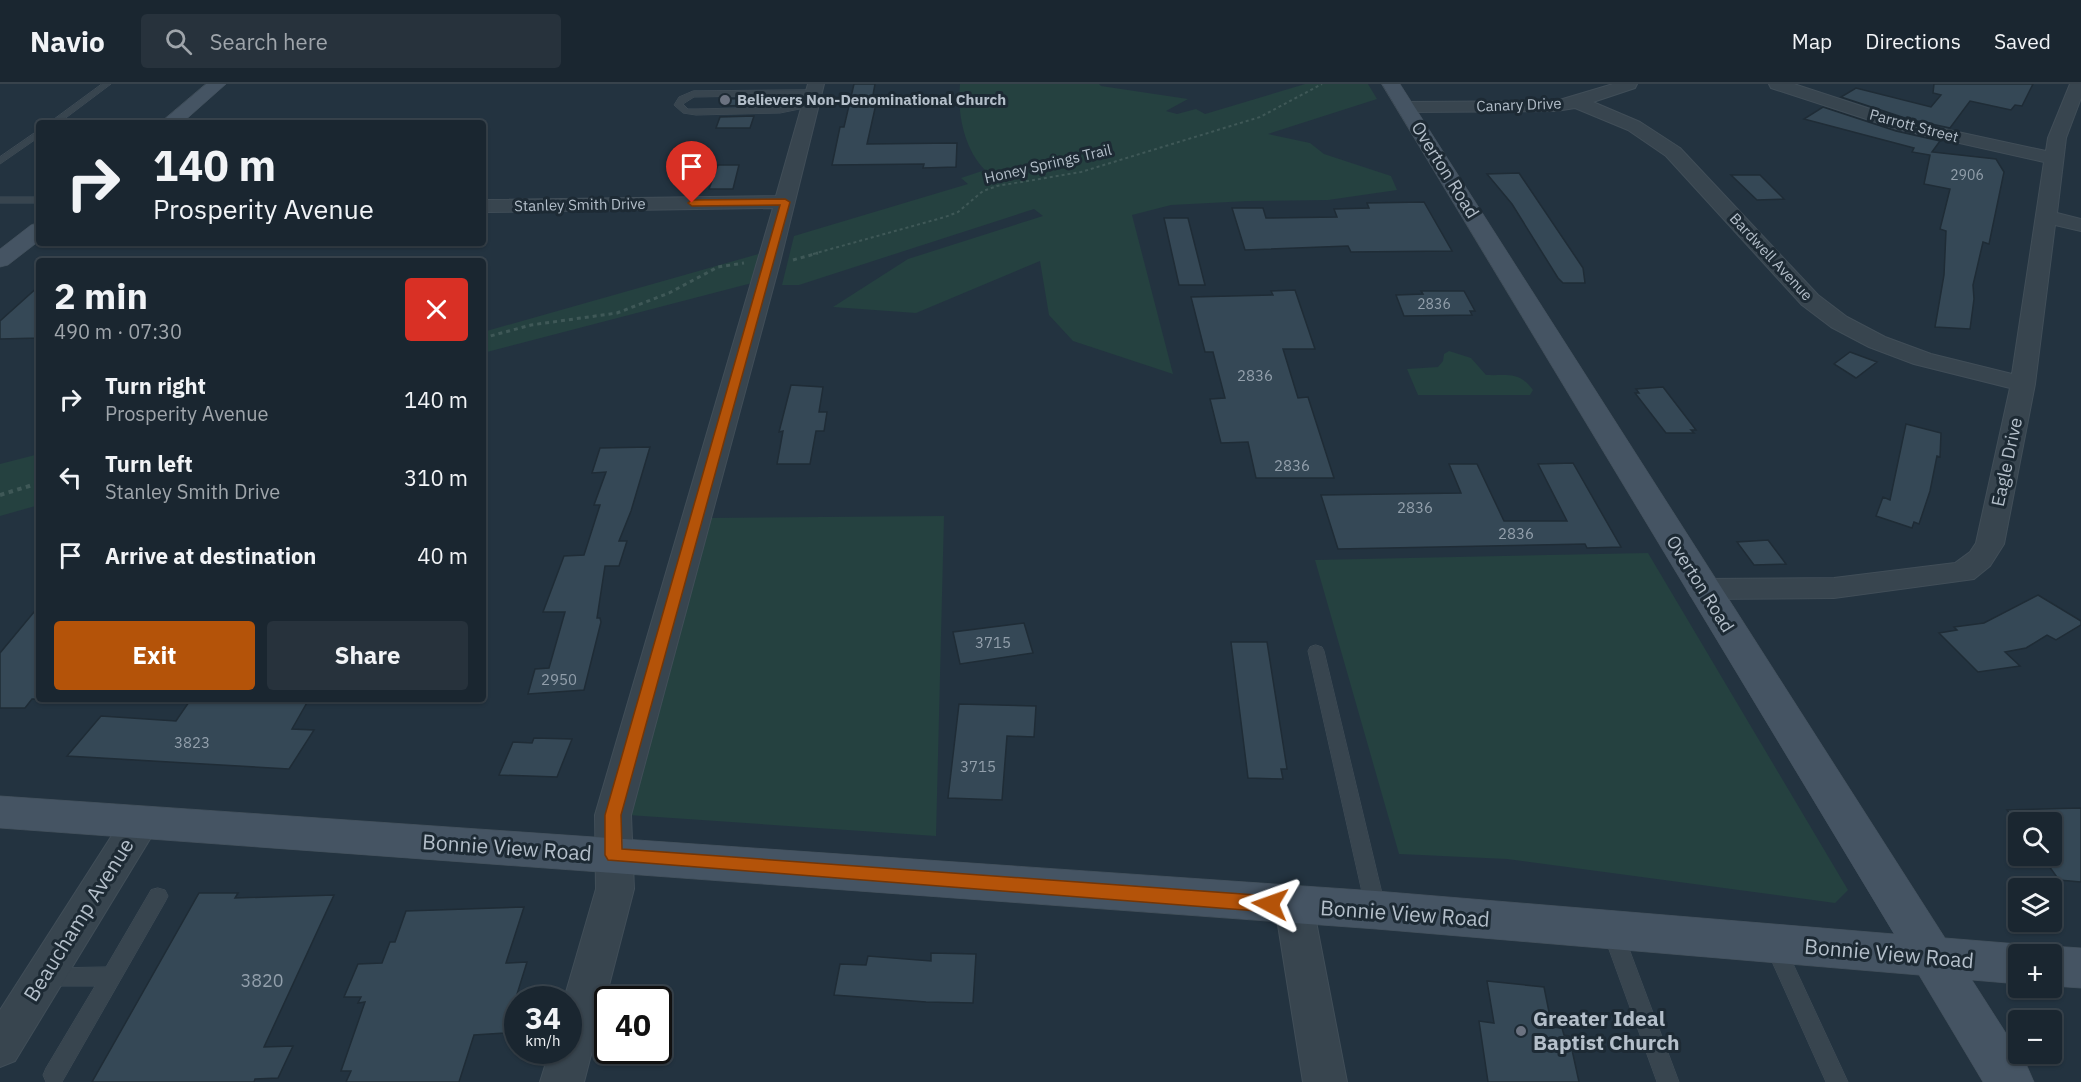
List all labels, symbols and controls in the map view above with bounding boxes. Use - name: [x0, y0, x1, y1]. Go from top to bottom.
- search box: [141, 14, 561, 68]
- text: Navio: [30, 23, 105, 60]
- icon: search: [162, 25, 195, 58]
- text: Search here: [210, 27, 328, 56]
- text: Map: [1792, 27, 1832, 55]
- text: Directions: [1865, 27, 1961, 55]
- text: Saved: [1994, 27, 2051, 55]
- place label: Believers Non-Denominational Church: [737, 90, 1006, 109]
- marker: Believers Non-Denominational Church: [718, 93, 732, 107]
- street label: Canary Drive: [1476, 94, 1562, 115]
- street label: Parrott Street: [1868, 105, 1961, 147]
- street label: Overton Road: [1406, 117, 1484, 223]
- text: 140 m: [153, 138, 276, 193]
- street label: Honey Springs Trail: [982, 140, 1113, 187]
- pin: [666, 141, 717, 203]
- icon: right: [54, 144, 132, 222]
- icon: arrive: [675, 150, 708, 183]
- house number: 2906: [1950, 166, 1984, 184]
- text: Prosperity Avenue: [153, 191, 374, 226]
- street label: Stanley Smith Drive: [514, 194, 646, 215]
- street label: Bardwell Avenue: [1726, 209, 1817, 305]
- text: 2 min: [54, 272, 148, 319]
- button: close: [405, 278, 468, 341]
- house number: 2836: [1417, 295, 1451, 313]
- text: 490 m · 07:30: [54, 318, 182, 345]
- house number: 2836: [1237, 366, 1273, 385]
- text: Turn right: [105, 371, 206, 400]
- icon: right: [54, 383, 87, 416]
- text: 140 m: [404, 385, 468, 414]
- text: Prosperity Avenue: [105, 400, 269, 427]
- street label: Eagle Drive: [1986, 415, 2027, 509]
- text: Turn left: [105, 449, 193, 478]
- house number: 2836: [1274, 456, 1310, 475]
- icon: left: [54, 461, 87, 494]
- text: 310 m: [404, 463, 468, 492]
- text: Stanley Smith Drive: [105, 478, 280, 505]
- house number: 2836: [1397, 498, 1433, 517]
- house number: 2836: [1498, 524, 1534, 543]
- street label: Overton Road: [1661, 531, 1739, 637]
- icon: arrive: [54, 539, 87, 572]
- text: Arrive at destination: [105, 541, 316, 570]
- text: 40 m: [417, 541, 468, 570]
- button: Exit: [54, 621, 255, 690]
- button: Share: [267, 621, 468, 690]
- house number: 3715: [975, 633, 1011, 652]
- house number: 2950: [541, 670, 577, 689]
- house number: 3823: [174, 733, 210, 752]
- house number: 3715: [960, 757, 996, 776]
- map controls: [2008, 812, 2062, 1064]
- button: search: [2008, 812, 2062, 866]
- street label: Bonnie View Road: [421, 827, 593, 867]
- street label: Beauchamp Avenue: [17, 832, 140, 1006]
- position arrow: [1238, 872, 1302, 936]
- button: layers: [2008, 878, 2062, 932]
- street label: Bonnie View Road: [1319, 893, 1491, 933]
- street label: Bonnie View Road: [1803, 932, 1975, 974]
- button: +: [2008, 944, 2062, 998]
- house number: 3820: [240, 969, 284, 992]
- speed limit sign: 40: [594, 986, 672, 1064]
- text: 34: [525, 998, 561, 1037]
- place label: Greater Ideal Baptist Church: [1533, 1004, 1680, 1056]
- button: −: [2008, 1010, 2062, 1064]
- marker: Greater Ideal Baptist Church: [1514, 1024, 1528, 1038]
- text: km/h: [525, 1031, 561, 1050]

